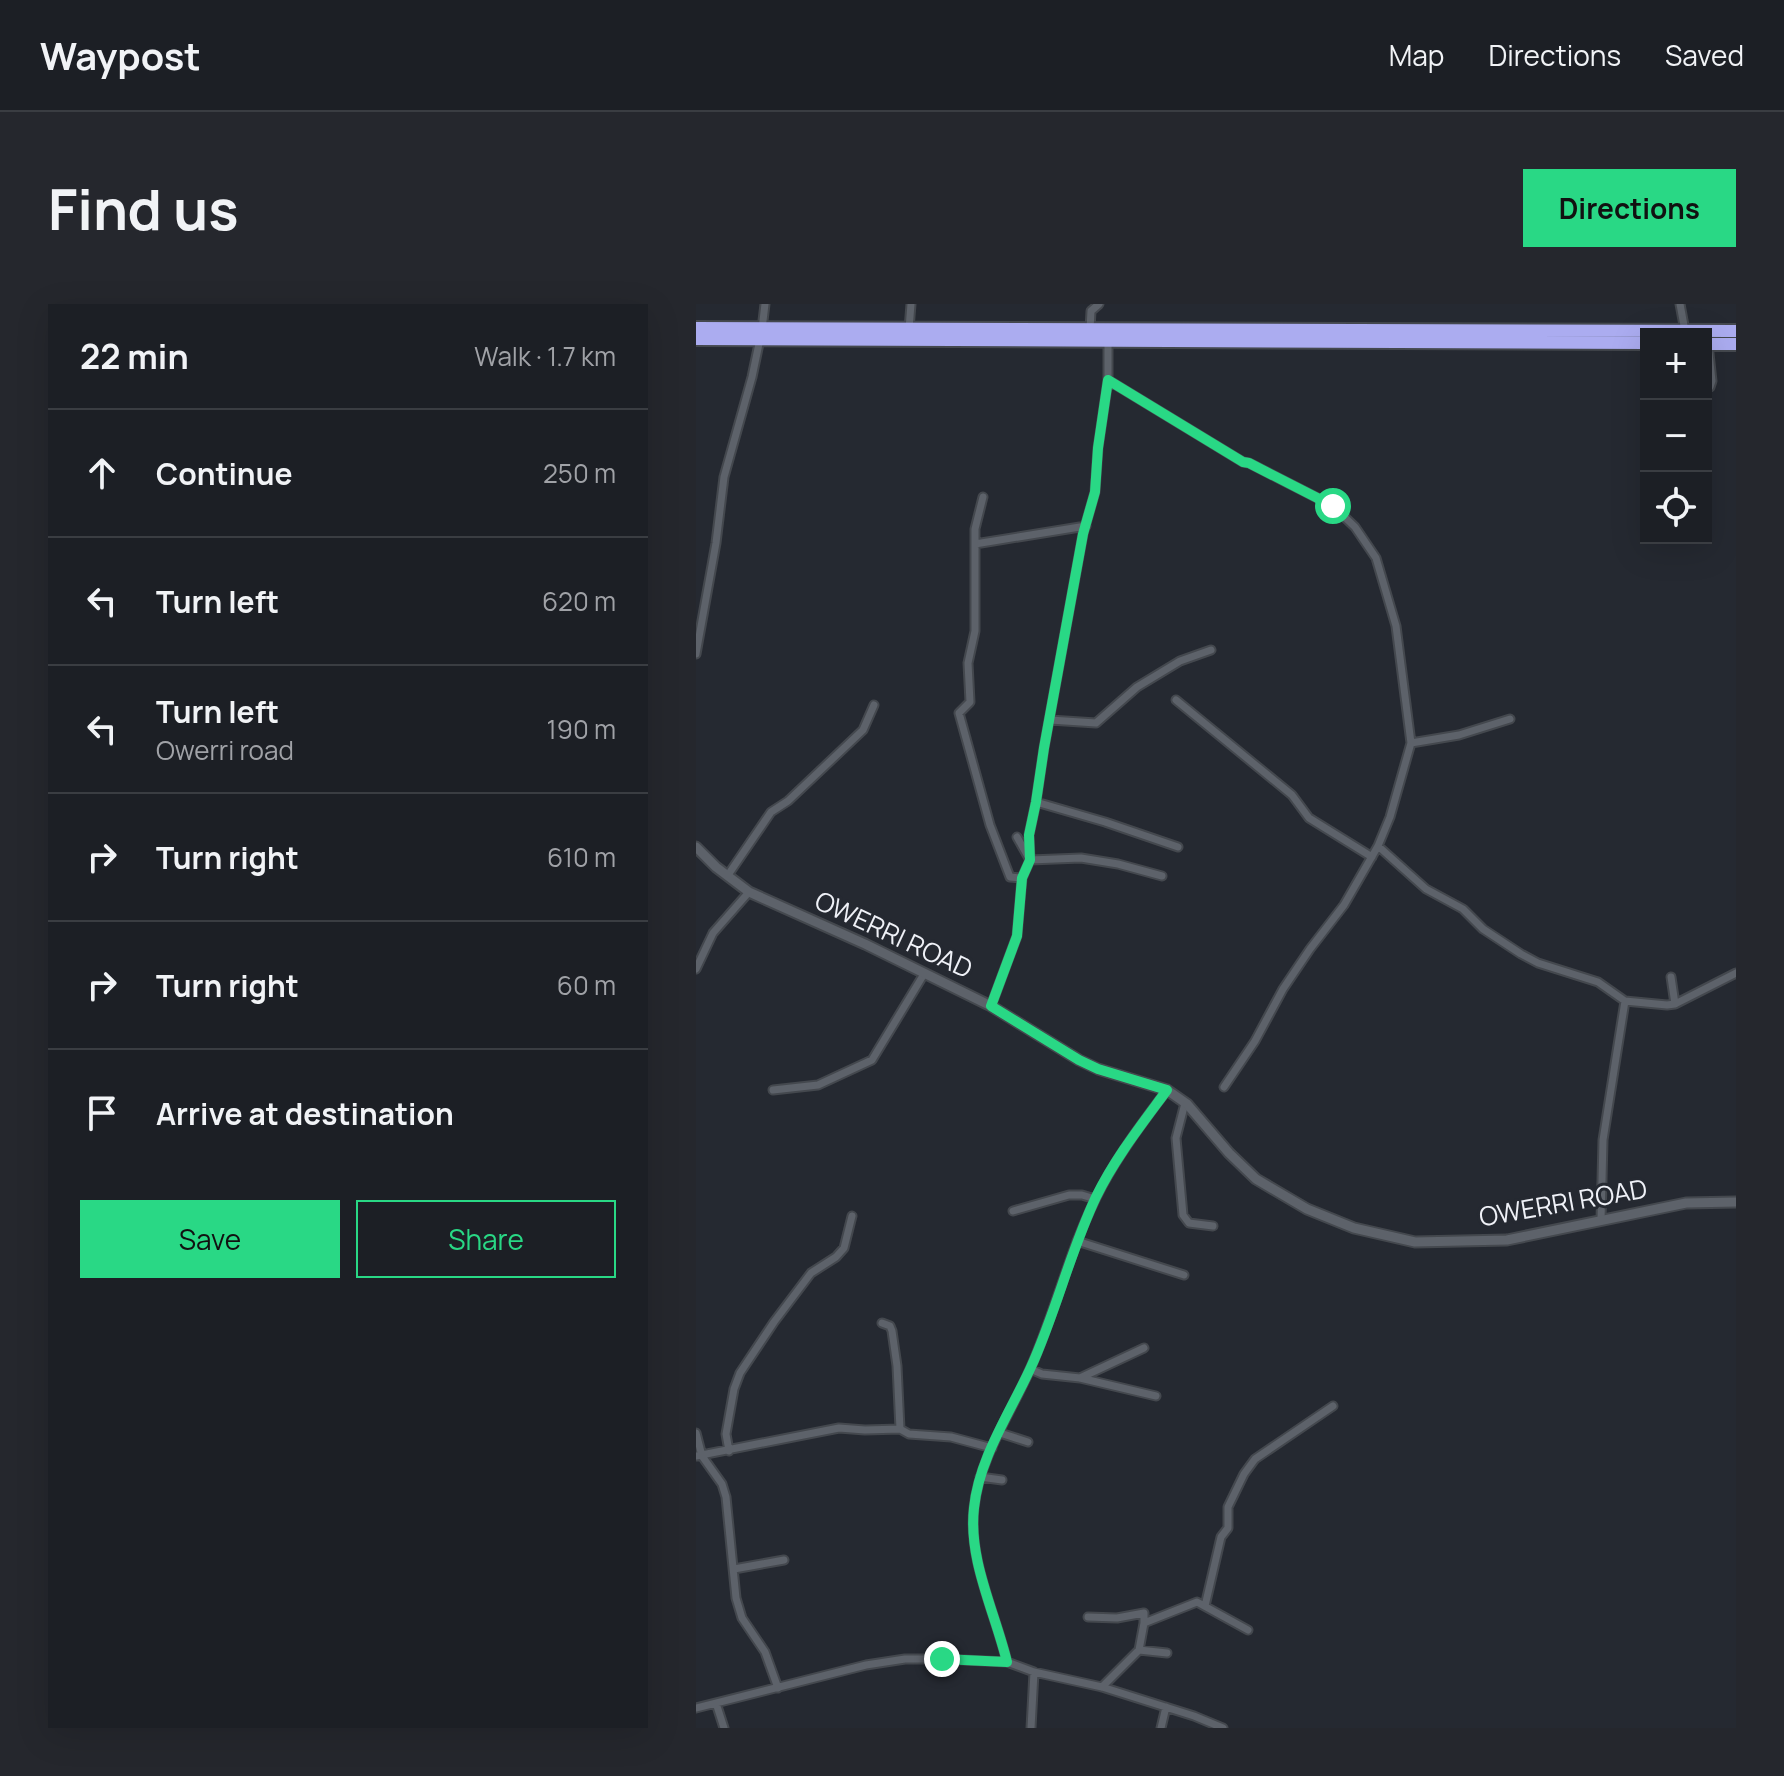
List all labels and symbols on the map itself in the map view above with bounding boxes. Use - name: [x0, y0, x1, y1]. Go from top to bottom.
- route start: [1315, 488, 1351, 524]
- street label: OWERRI ROAD: [809, 882, 979, 986]
- street label: OWERRI ROAD: [1476, 1170, 1650, 1234]
- route end: [924, 1641, 960, 1677]

